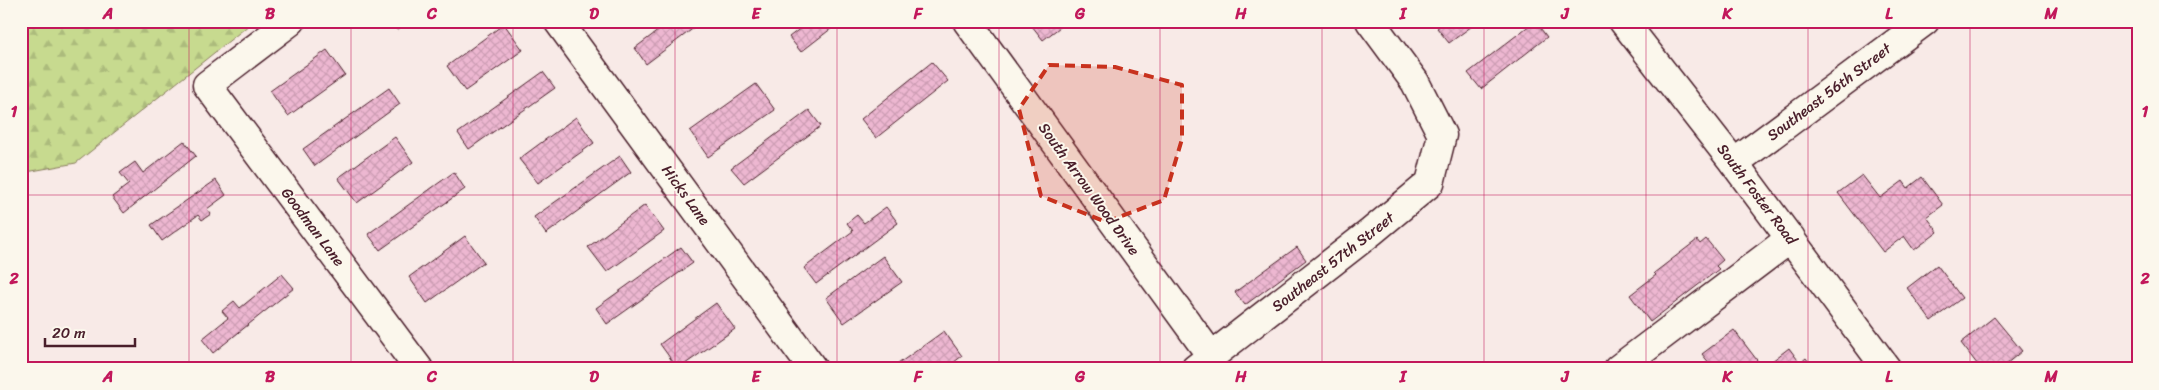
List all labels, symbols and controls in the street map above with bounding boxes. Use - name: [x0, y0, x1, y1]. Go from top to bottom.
- text: A: [102, 0, 113, 28]
- text: B: [265, 0, 276, 28]
- text: C: [426, 0, 438, 28]
- text: D: [589, 0, 599, 28]
- text: E: [752, 0, 762, 28]
- text: F: [913, 0, 924, 28]
- text: G: [1074, 0, 1086, 28]
- text: H: [1234, 0, 1247, 28]
- text: I: [1399, 0, 1408, 28]
- text: J: [1560, 0, 1570, 28]
- text: K: [1721, 0, 1733, 28]
- text: L: [1885, 0, 1893, 28]
- text: M: [2043, 0, 2058, 28]
- street label: Southeast 56th Street: [1761, 36, 1898, 148]
- text: 1: [11, 97, 18, 126]
- text: 1: [2142, 97, 2149, 126]
- street label: South Arrow Wood Drive: [1032, 117, 1147, 262]
- street label: South Foster Road: [1710, 138, 1805, 251]
- street label: Hicks Lane: [655, 159, 717, 231]
- street label: Goodman Lane: [274, 182, 352, 273]
- street label: Southeast 57th Street: [1266, 205, 1401, 319]
- text: 2: [8, 264, 19, 293]
- text: 2: [2139, 264, 2150, 293]
- scale bar: [45, 315, 135, 347]
- text: 20 m: [52, 320, 86, 346]
- text: A: [102, 362, 113, 390]
- text: B: [265, 362, 276, 390]
- text: C: [426, 362, 438, 390]
- text: D: [589, 362, 599, 390]
- text: E: [752, 362, 762, 390]
- text: F: [913, 362, 924, 390]
- text: G: [1074, 362, 1086, 390]
- text: H: [1234, 362, 1247, 390]
- text: I: [1399, 362, 1408, 390]
- text: J: [1560, 362, 1570, 390]
- text: K: [1721, 362, 1733, 390]
- text: L: [1885, 362, 1893, 390]
- text: M: [2043, 362, 2058, 390]

